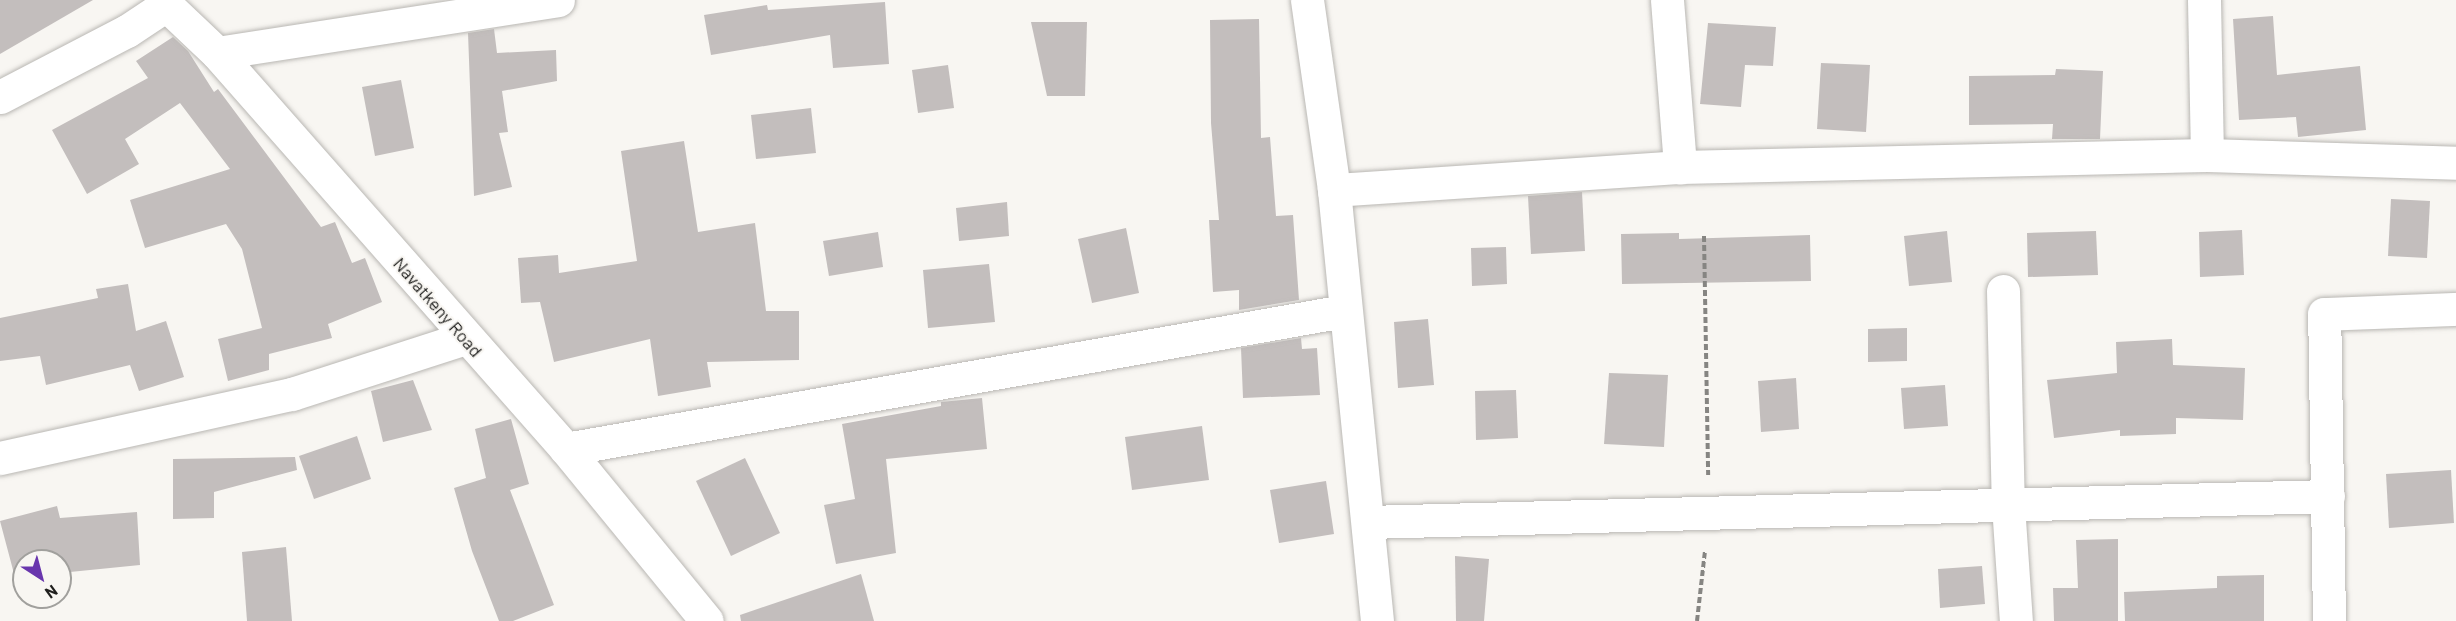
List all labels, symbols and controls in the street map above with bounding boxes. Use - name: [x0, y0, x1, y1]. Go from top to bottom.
- street label: Navatkeny Road: [389, 253, 487, 361]
- north arrow: [12, 549, 72, 609]
- text: N: [42, 582, 62, 603]

